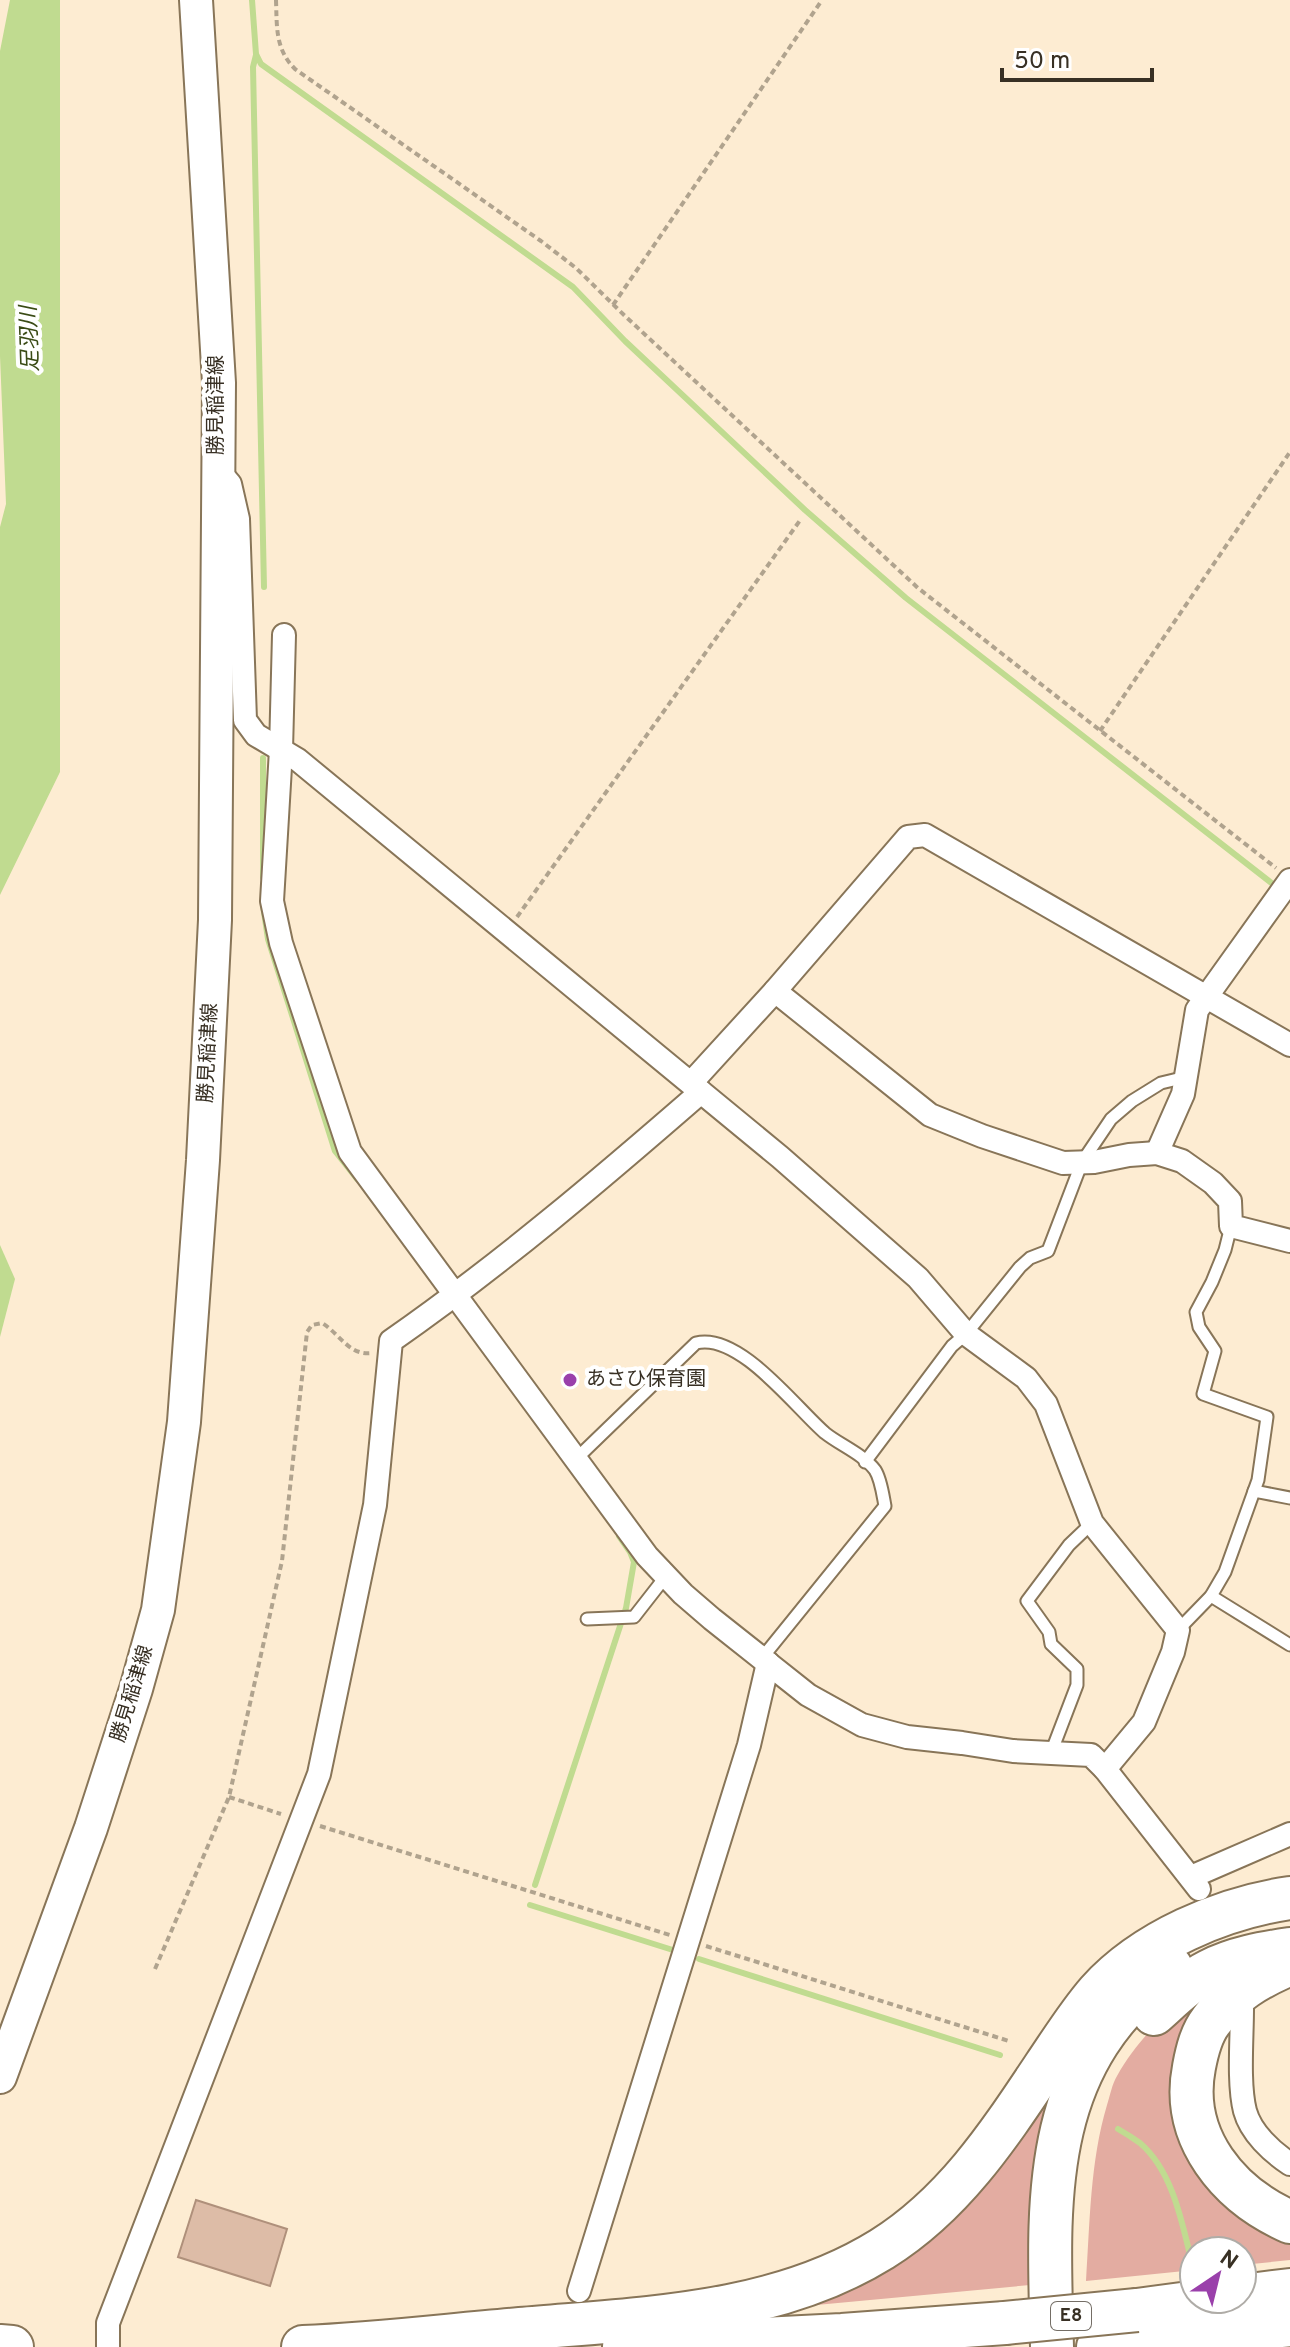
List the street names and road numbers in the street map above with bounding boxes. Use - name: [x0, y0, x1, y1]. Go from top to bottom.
- street label: 勝見稲津線: [204, 355, 230, 455]
- street label: 勝見稲津線: [193, 1002, 225, 1104]
- street label: 勝見稲津線: [106, 1642, 160, 1746]
- road number: E8: [1051, 2302, 1091, 2330]

